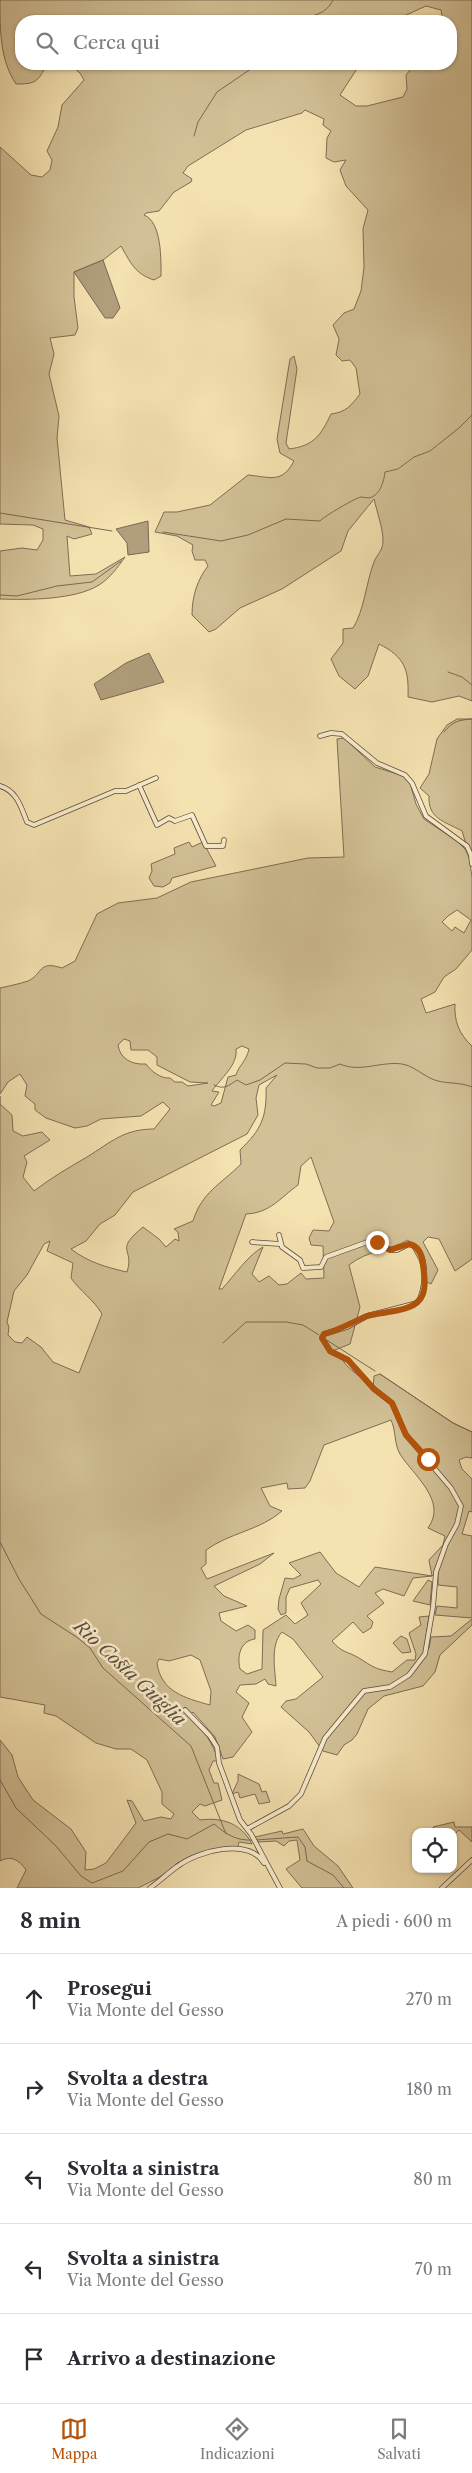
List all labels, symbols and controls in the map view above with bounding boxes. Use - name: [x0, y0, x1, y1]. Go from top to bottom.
- search box: [15, 15, 457, 70]
- icon: search: [33, 29, 61, 57]
- text: Cerca qui: [73, 31, 160, 54]
- route end: [366, 1231, 389, 1254]
- route start: [417, 1448, 440, 1471]
- water label: Rio Costa Guiglia: [68, 1614, 191, 1731]
- map controls: [412, 1828, 457, 1873]
- button: locate: [412, 1828, 457, 1873]
- text: 8 min: [20, 1908, 81, 1933]
- text: A piedi · 600 m: [336, 1911, 452, 1931]
- text: Prosegui: [67, 1977, 152, 2000]
- icon: ahead: [20, 1985, 48, 2013]
- text: 270 m: [406, 1989, 452, 2009]
- text: Via Monte del Gesso: [67, 2000, 224, 2020]
- text: Svolta a destra: [67, 2067, 208, 2090]
- icon: right: [20, 2075, 48, 2103]
- text: 180 m: [406, 2079, 452, 2099]
- text: Via Monte del Gesso: [67, 2090, 224, 2110]
- text: Svolta a sinistra: [67, 2157, 220, 2180]
- icon: left: [20, 2165, 48, 2193]
- text: 80 m: [413, 2169, 452, 2189]
- text: Via Monte del Gesso: [67, 2180, 224, 2200]
- text: Svolta a sinistra: [67, 2247, 220, 2270]
- icon: left: [20, 2255, 48, 2283]
- text: 70 m: [415, 2259, 452, 2279]
- text: Via Monte del Gesso: [67, 2270, 224, 2290]
- icon: arrive: [20, 2345, 48, 2373]
- text: Arrivo a destinazione: [67, 2347, 276, 2370]
- tab: Mappa: [51, 2415, 97, 2463]
- tab: Indicazioni: [200, 2415, 275, 2463]
- tab: Salvati: [377, 2415, 421, 2463]

